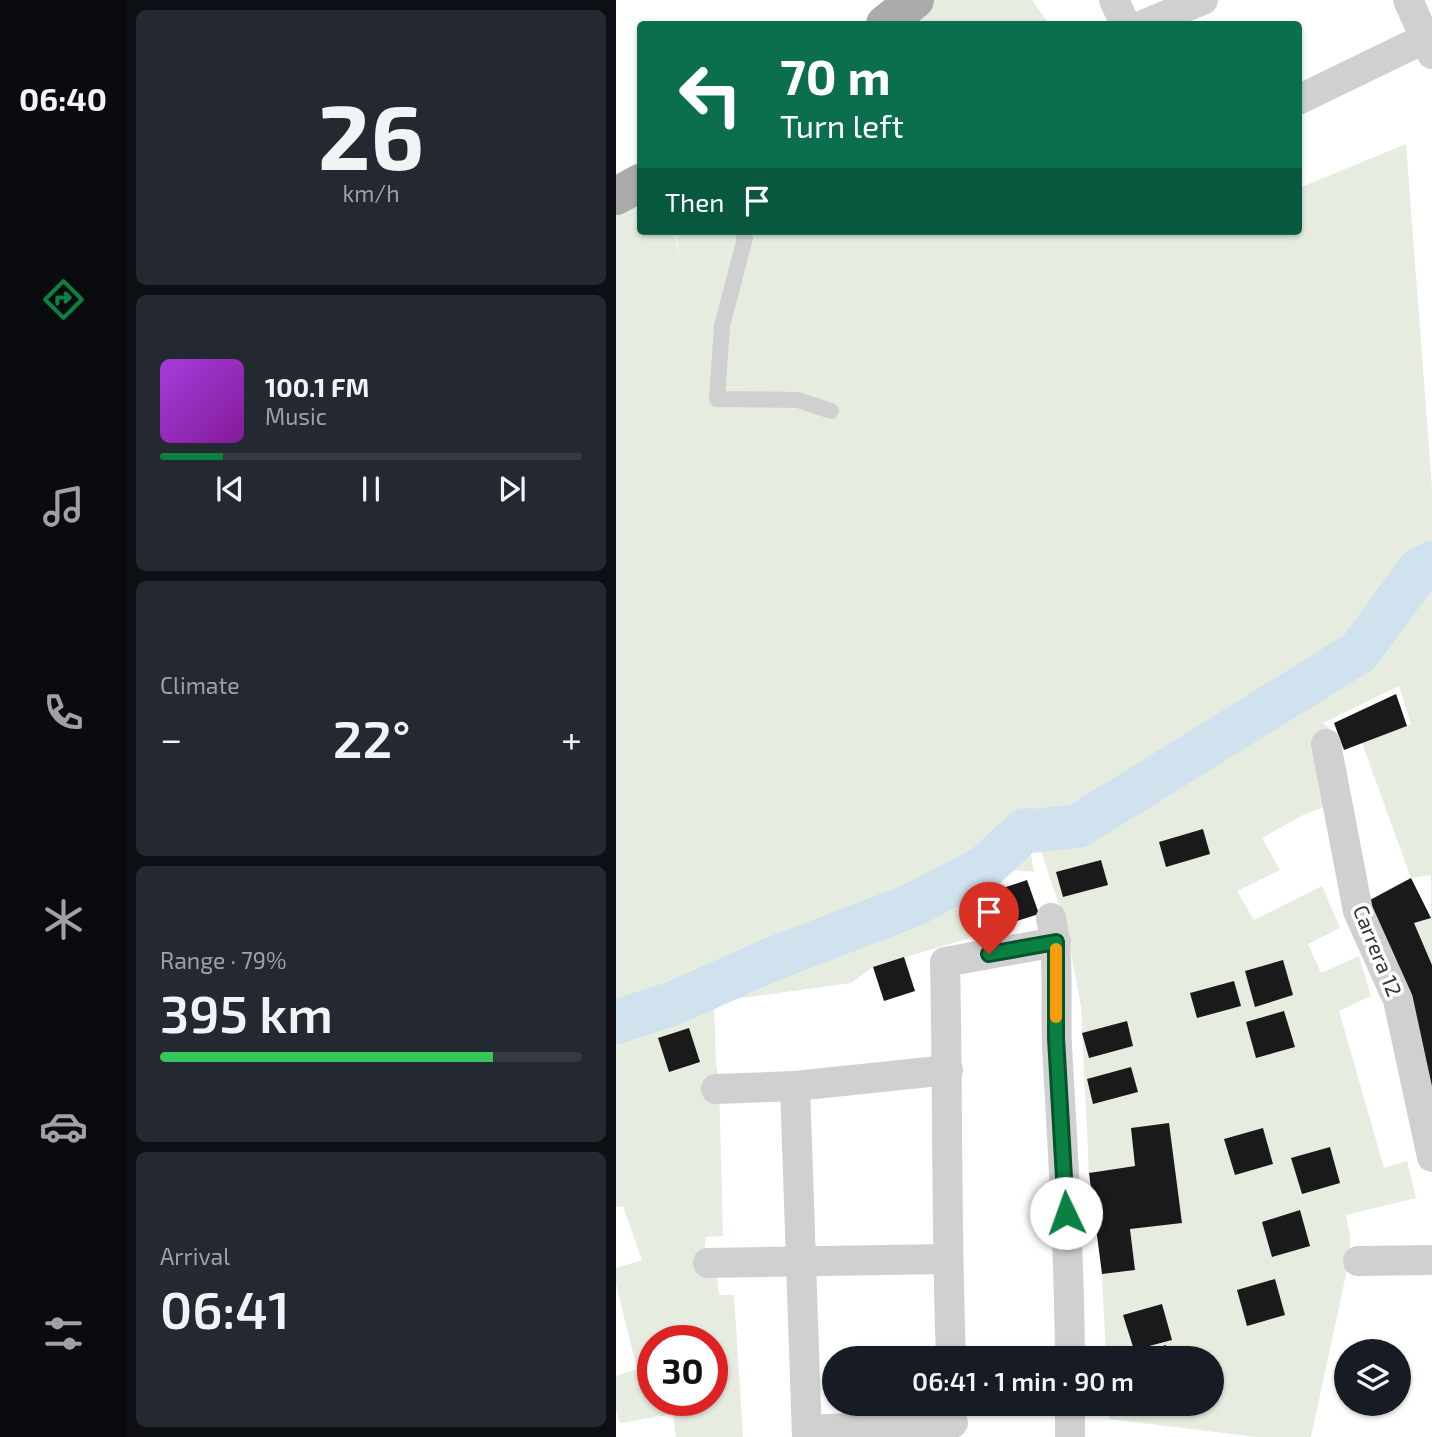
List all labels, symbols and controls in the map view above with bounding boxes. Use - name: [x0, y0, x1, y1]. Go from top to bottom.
- text: 70 m: [780, 46, 891, 105]
- icon: left: [665, 49, 756, 140]
- text: 06:40: [19, 79, 107, 117]
- text: 26: [318, 79, 424, 188]
- text: Turn left: [780, 106, 904, 144]
- text: km/h: [342, 179, 400, 207]
- icon: arrive: [738, 182, 776, 220]
- text: Then: [665, 186, 724, 217]
- icon: directions: [39, 275, 88, 324]
- text: 100.1 FM: [265, 371, 369, 402]
- text: Music: [265, 402, 327, 430]
- icon: previous: [211, 470, 249, 508]
- icon: pause: [352, 470, 390, 508]
- icon: next: [493, 470, 531, 508]
- icon: music: [39, 482, 88, 531]
- text: Climate: [160, 671, 240, 699]
- icon: phone: [39, 688, 88, 737]
- text: 22°: [333, 706, 411, 768]
- text: −: [160, 715, 182, 761]
- text: +: [561, 715, 582, 761]
- pin: [959, 882, 1019, 954]
- icon: arrive: [970, 893, 1008, 931]
- icon: climate: [39, 895, 88, 944]
- street label: Carrera 12: [1349, 901, 1408, 1000]
- text: Range · 79%: [160, 946, 286, 974]
- text: 395 km: [160, 981, 333, 1043]
- icon: car: [39, 1102, 88, 1151]
- position arrow: [1029, 1176, 1103, 1250]
- text: Arrival: [160, 1242, 230, 1270]
- text: 06:41: [160, 1277, 290, 1339]
- icon: filters: [39, 1309, 88, 1358]
- speed limit sign: 30: [637, 1325, 728, 1416]
- map controls: [1334, 1339, 1411, 1416]
- button: layers: [1334, 1339, 1411, 1416]
- text: 06:41 · 1 min · 90 m: [912, 1365, 1134, 1396]

